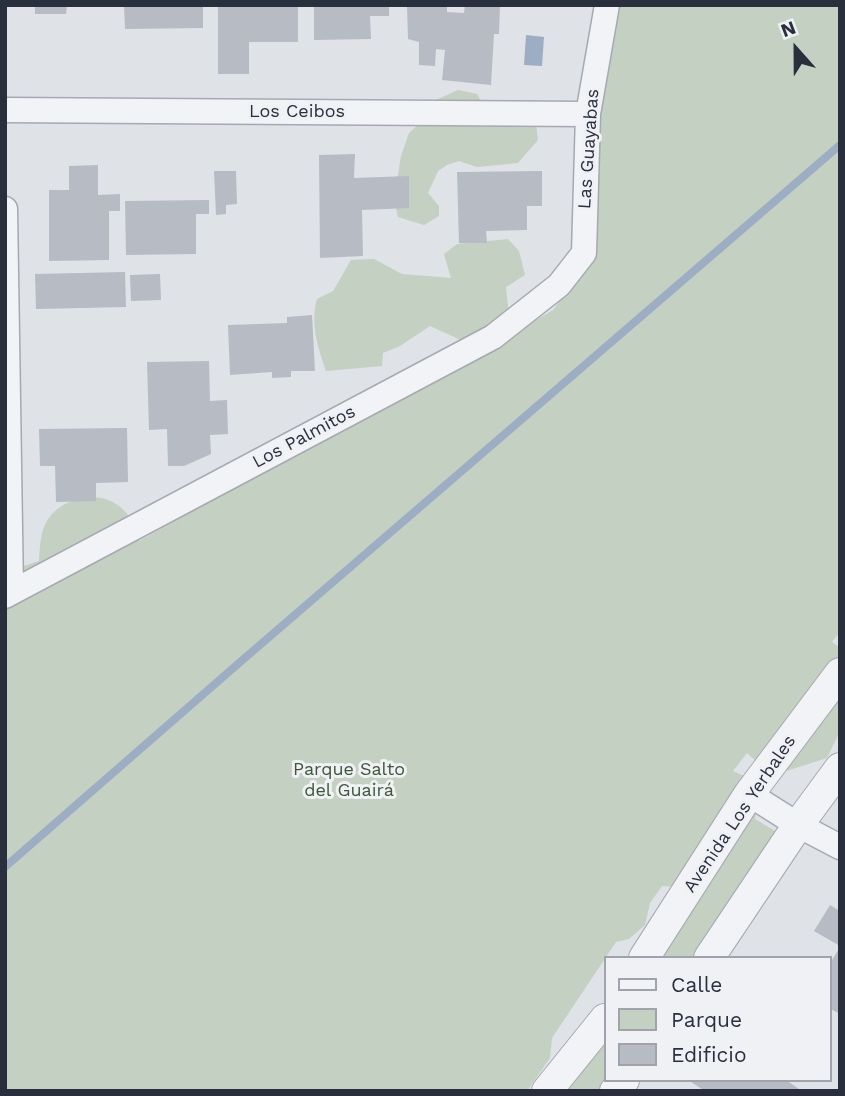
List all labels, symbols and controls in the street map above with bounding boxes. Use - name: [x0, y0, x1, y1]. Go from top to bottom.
- north arrow: [761, 14, 831, 84]
- text: N: [778, 16, 799, 42]
- street label: Las Guayabas: [574, 88, 604, 210]
- street label: Los Ceibos: [249, 101, 345, 123]
- street label: Los Palmitos: [249, 401, 359, 473]
- street label: Avenida Los Yerbales: [679, 731, 801, 897]
- park label: Parque Salto del Guairá: [293, 759, 405, 802]
- legend: [604, 956, 831, 1082]
- text: Calle: [671, 972, 722, 997]
- text: Parque: [671, 1007, 742, 1032]
- text: Edificio: [671, 1042, 747, 1067]

